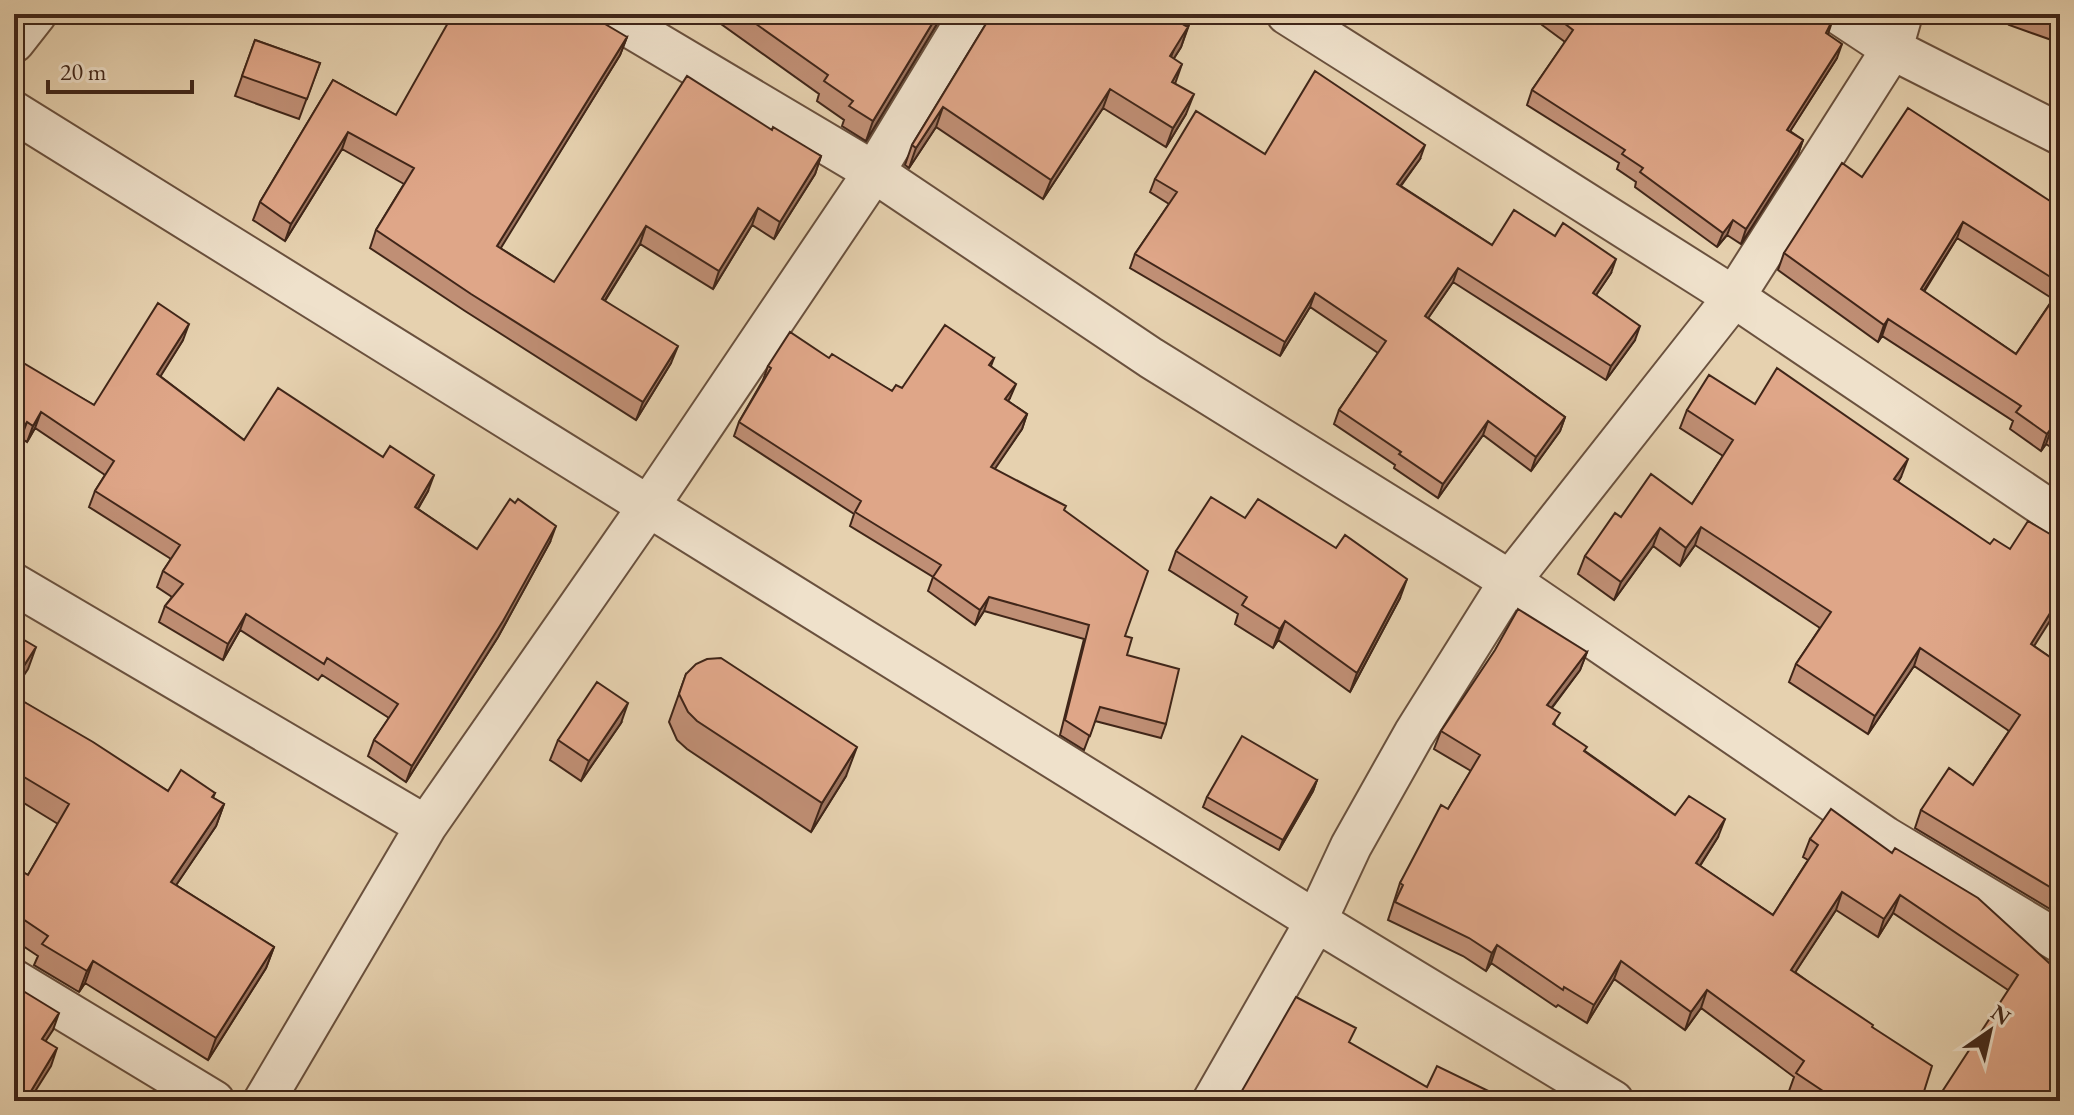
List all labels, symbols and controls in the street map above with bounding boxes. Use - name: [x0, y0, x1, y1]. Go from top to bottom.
- scale bar: [48, 44, 192, 94]
- text: 20 m: [60, 56, 107, 87]
- north arrow: [1950, 991, 2030, 1071]
- text: N: [1985, 998, 2017, 1032]

